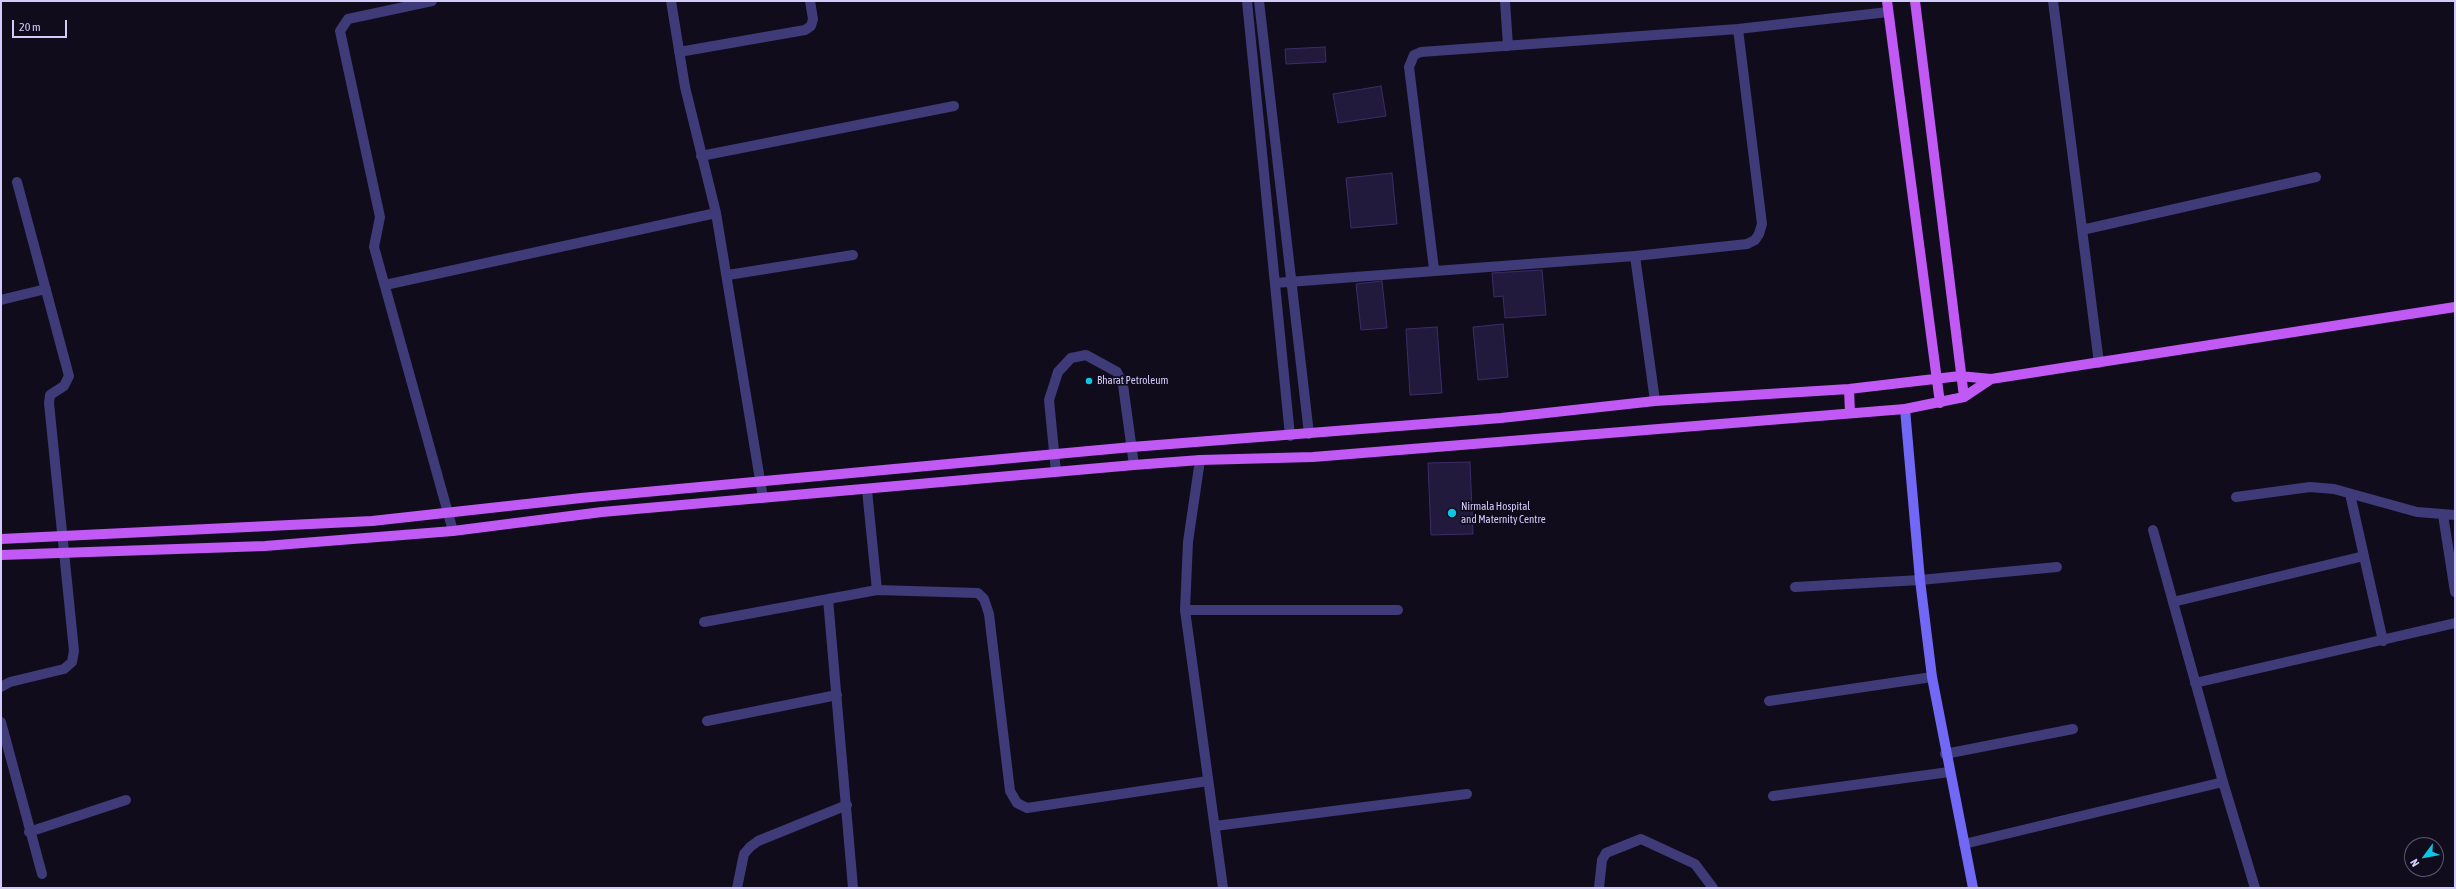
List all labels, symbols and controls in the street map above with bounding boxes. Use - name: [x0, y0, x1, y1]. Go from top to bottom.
- scale bar: [14, 12, 69, 38]
- text: 20 m: [19, 20, 41, 34]
- place label: Bharat Petroleum: [1097, 374, 1168, 388]
- marker: Bharat Petroleum: [1084, 376, 1094, 386]
- place label: Nirmala Hospital and Maternity Centre: [1461, 500, 1546, 526]
- marker: Nirmala Hospital and Maternity Centre: [1446, 507, 1458, 519]
- north arrow: [2404, 837, 2444, 877]
- text: N: [2408, 857, 2421, 869]

